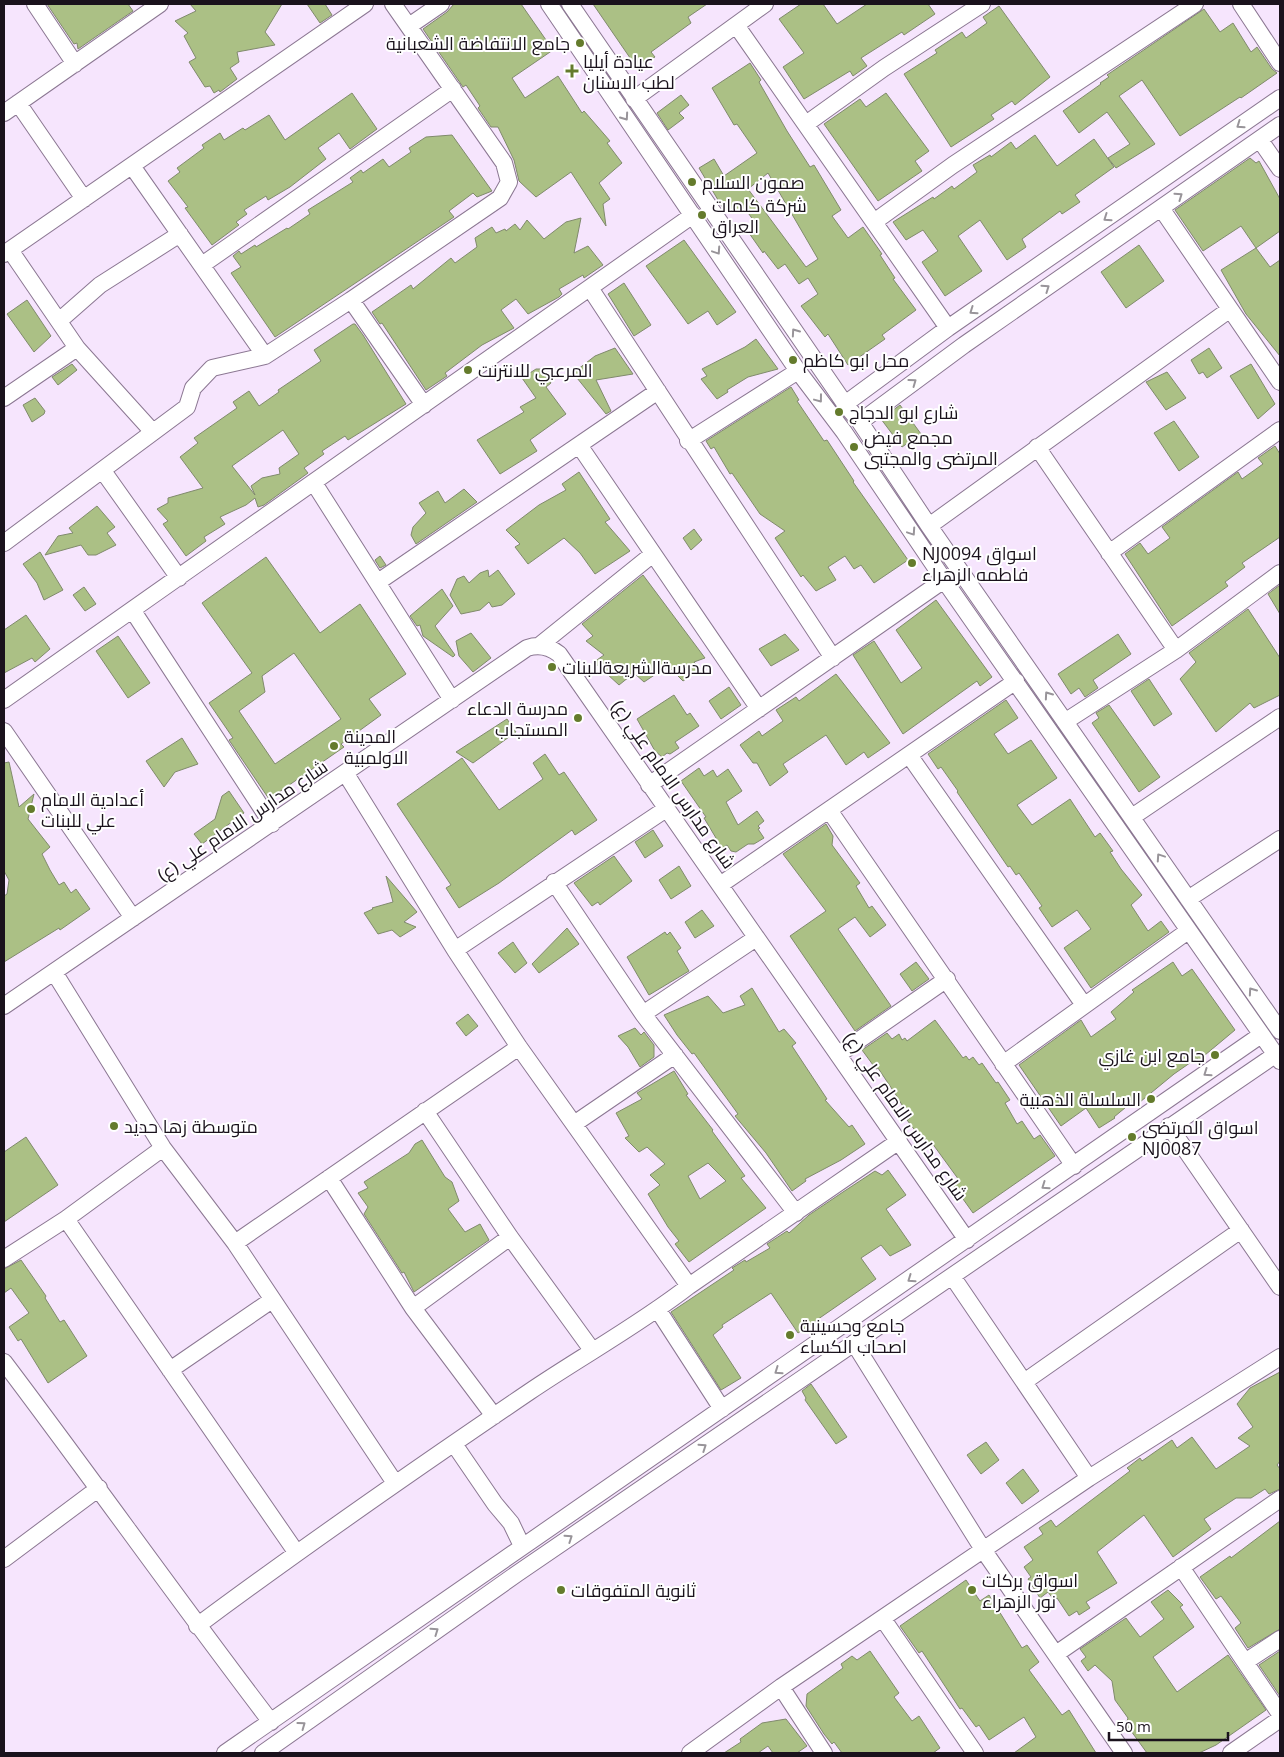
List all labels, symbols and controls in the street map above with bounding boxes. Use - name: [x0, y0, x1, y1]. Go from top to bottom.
- place label: جامع الانتفاضة الشعبانية: [386, 31, 570, 56]
- marker: جامع الانتفاضة الشعبانية: [574, 37, 586, 49]
- place label: عيادة أيليا لطب الاسنان: [583, 49, 675, 94]
- marker: عيادة أيليا لطب الاسنان: [565, 64, 579, 78]
- one-way arrow: [619, 111, 628, 121]
- one-way arrow: [1236, 119, 1245, 129]
- place label: صمون السلام: [702, 170, 805, 195]
- marker: صمون السلام: [686, 176, 698, 188]
- place label: شركة كلمات العراق: [712, 193, 807, 239]
- one-way arrow: [1173, 193, 1183, 202]
- marker: شركة كلمات العراق: [696, 209, 708, 221]
- one-way arrow: [1103, 212, 1112, 221]
- one-way arrow: [711, 245, 720, 255]
- one-way arrow: [1040, 285, 1049, 294]
- one-way arrow: [969, 305, 979, 314]
- one-way arrow: [792, 328, 801, 337]
- place label: محل ابو كاظم: [803, 348, 909, 373]
- marker: محل ابو كاظم: [787, 354, 799, 366]
- place label: المرعبي للانترنت: [478, 358, 593, 385]
- marker: المرعبي للانترنت: [462, 364, 474, 376]
- one-way arrow: [907, 379, 917, 388]
- one-way arrow: [814, 393, 822, 402]
- place label: شارع ابو الدجاج: [849, 400, 958, 425]
- marker: شارع ابو الدجاج: [833, 406, 845, 418]
- place label: مجمع فيض المرتضى والمجتبى: [864, 425, 998, 470]
- marker: مجمع فيض المرتضى والمجتبى: [848, 441, 860, 453]
- one-way arrow: [906, 527, 916, 536]
- place label: NJ0094 اسواق فاطمه الزهراء: [922, 541, 1037, 586]
- marker: NJ0094 اسواق فاطمه الزهراء: [906, 557, 918, 569]
- place label: مدرسةالشريعةللبنات: [562, 655, 712, 679]
- marker: مدرسةالشريعةللبنات: [546, 661, 558, 673]
- one-way arrow: [1045, 691, 1054, 701]
- street label: شارع مدارس الامام علي (ع): [604, 695, 741, 875]
- place label: مدرسة الدعاء المستجاب: [467, 696, 568, 741]
- marker: مدرسة الدعاء المستجاب: [572, 712, 584, 724]
- place label: المدينة الاولمبية: [344, 724, 408, 769]
- marker: المدينة الاولمبية: [328, 740, 340, 752]
- street label: شارع مدارس الامام علي (ع): [152, 754, 334, 889]
- place label: أعدادية الامام علي للبنات: [41, 787, 144, 835]
- marker: أعدادية الامام علي للبنات: [25, 803, 37, 815]
- one-way arrow: [1157, 854, 1166, 863]
- one-way arrow: [1249, 987, 1258, 997]
- street label: شارع مدارس الامام علي (ع): [836, 1027, 973, 1207]
- place label: جامع ابن غازي: [1098, 1043, 1205, 1070]
- marker: جامع ابن غازي: [1209, 1049, 1221, 1061]
- one-way arrow: [1203, 1067, 1213, 1076]
- place label: السلسلة الذهبية: [1019, 1087, 1141, 1111]
- marker: السلسلة الذهبية: [1145, 1093, 1157, 1105]
- place label: متوسطة زها حديد: [124, 1114, 258, 1138]
- place label: اسواق المرتضى NJ0087: [1142, 1115, 1259, 1160]
- marker: متوسطة زها حديد: [108, 1120, 120, 1132]
- marker: اسواق المرتضى NJ0087: [1126, 1131, 1138, 1143]
- one-way arrow: [1041, 1180, 1051, 1189]
- one-way arrow: [907, 1273, 917, 1282]
- place label: جامع وحسينية اصحاب الكساء: [800, 1313, 907, 1358]
- marker: جامع وحسينية اصحاب الكساء: [784, 1329, 796, 1341]
- one-way arrow: [774, 1365, 783, 1374]
- one-way arrow: [697, 1444, 707, 1453]
- one-way arrow: [563, 1535, 572, 1545]
- place label: اسواق بركات نور الزهراء: [982, 1568, 1078, 1613]
- place label: ثانوية المتفوقات: [571, 1578, 696, 1602]
- marker: ثانوية المتفوقات: [555, 1584, 567, 1596]
- marker: اسواق بركات نور الزهراء: [966, 1584, 978, 1596]
- one-way arrow: [429, 1628, 439, 1637]
- scale bar: [1109, 1710, 1228, 1742]
- text: 50 m: [1116, 1716, 1151, 1736]
- one-way arrow: [297, 1722, 306, 1731]

